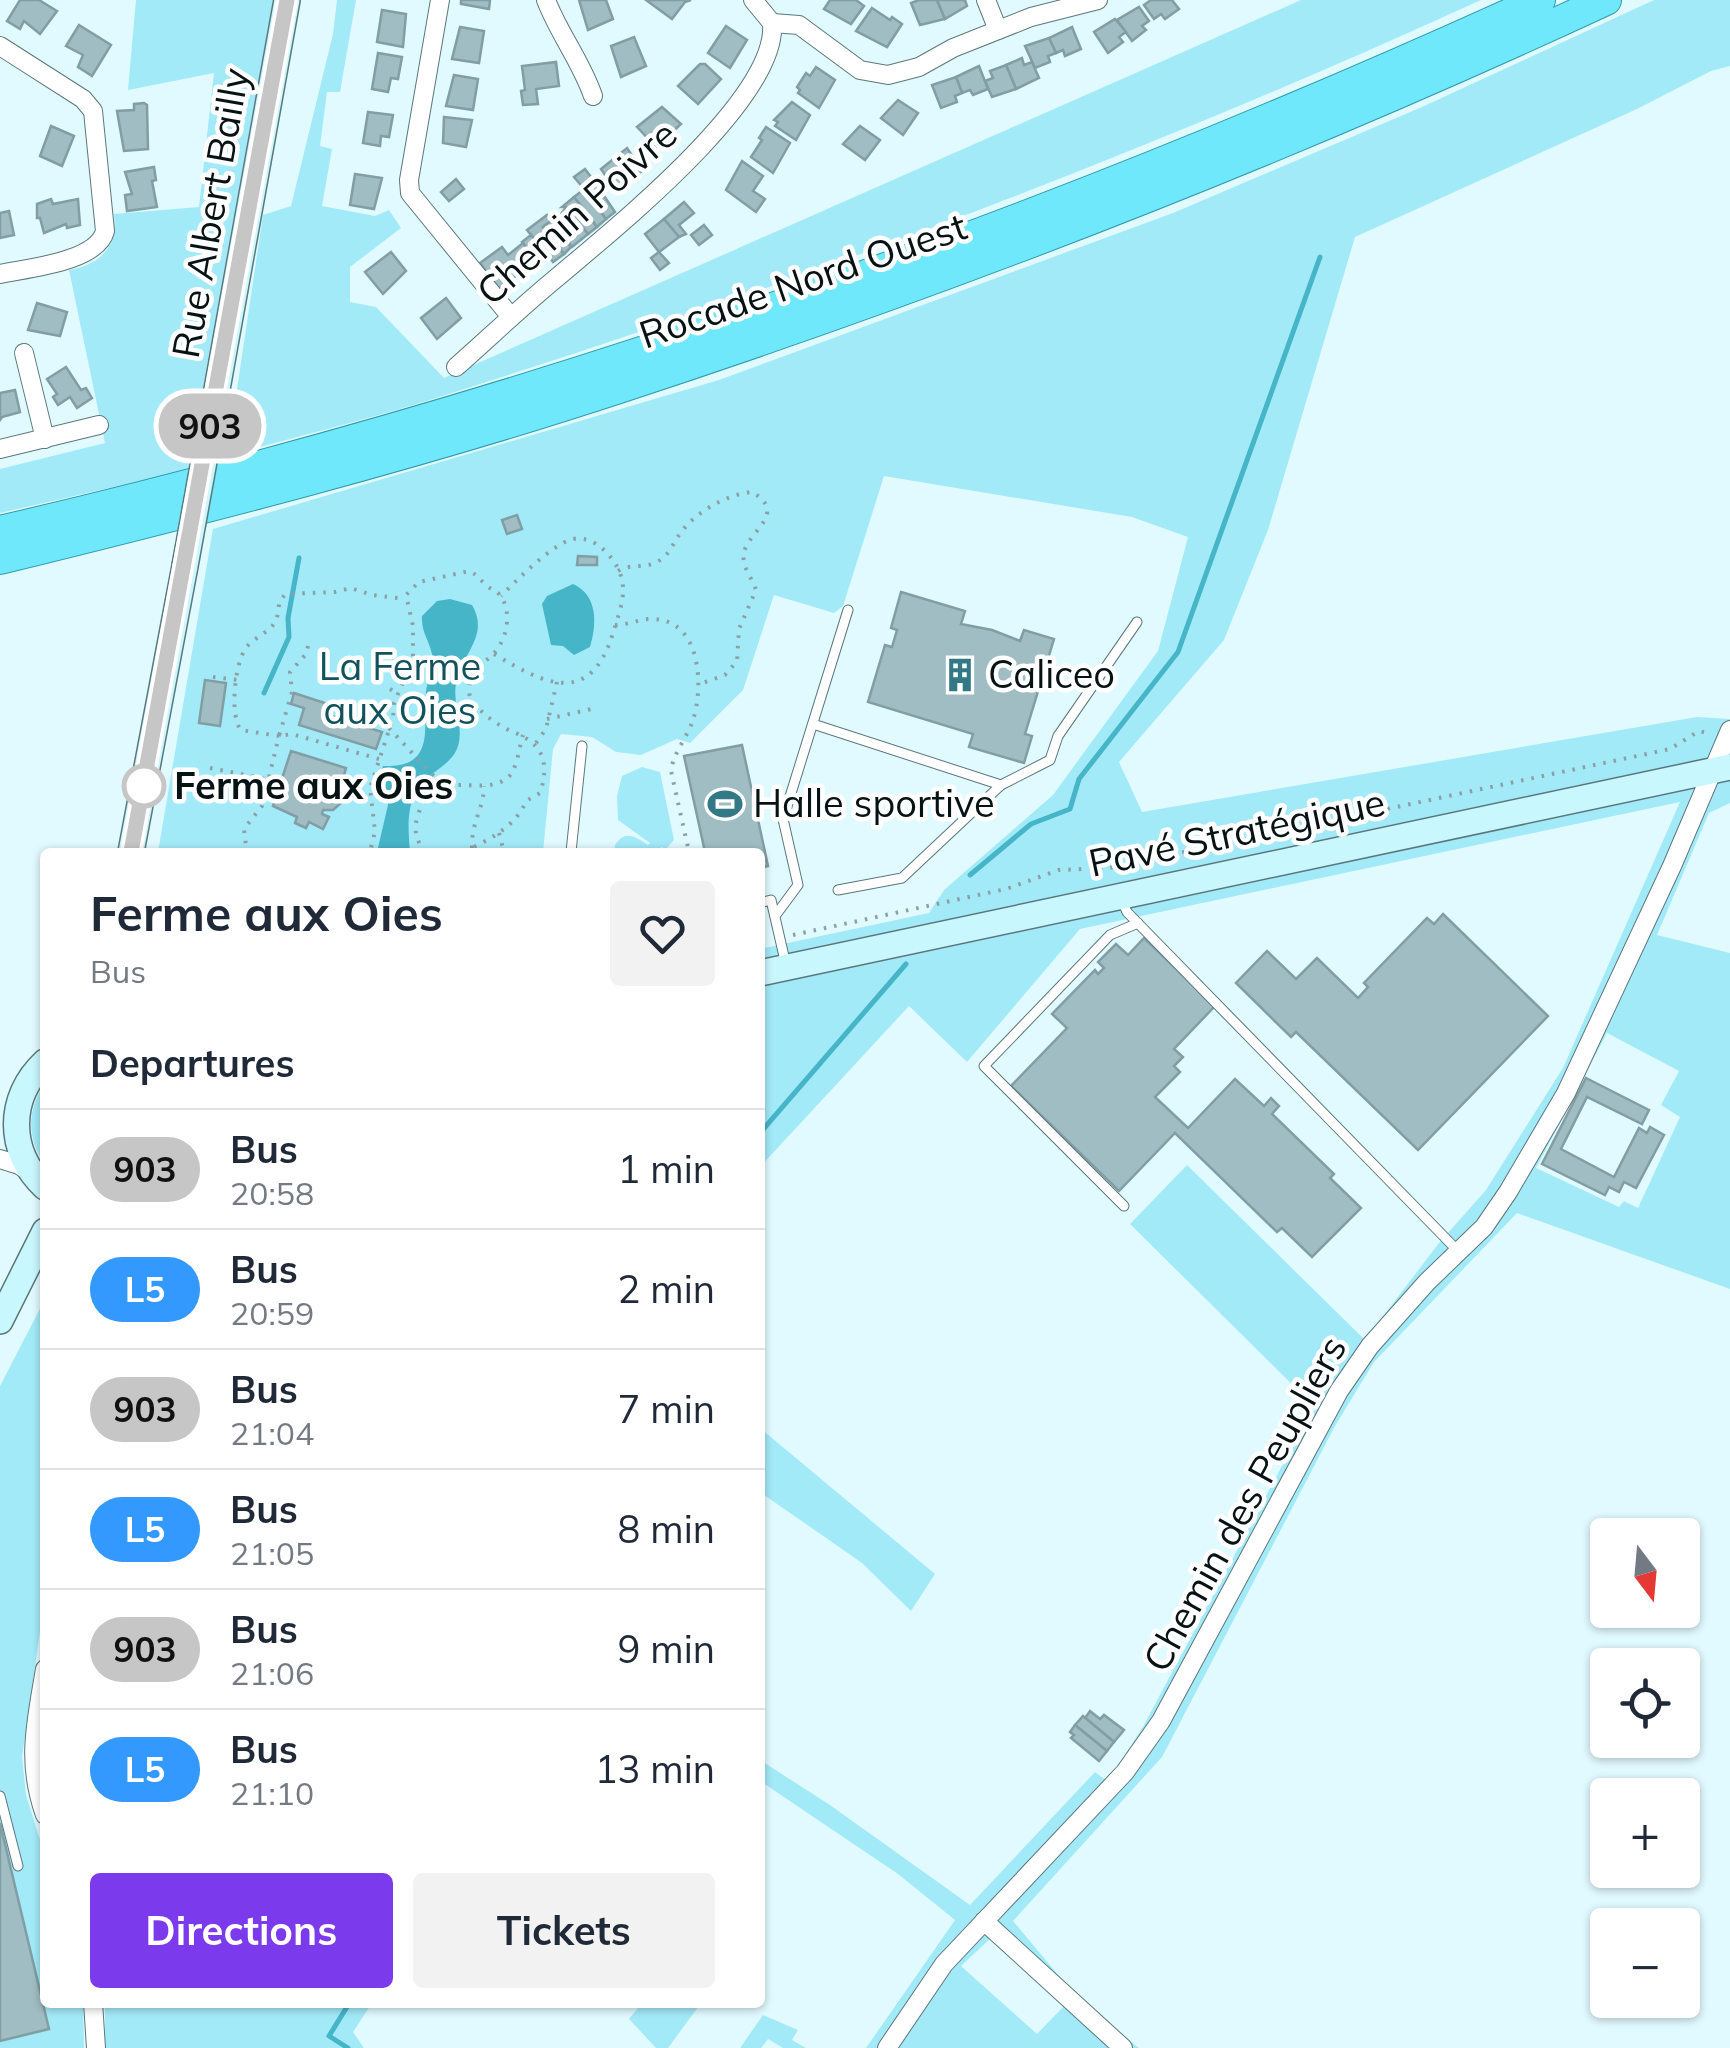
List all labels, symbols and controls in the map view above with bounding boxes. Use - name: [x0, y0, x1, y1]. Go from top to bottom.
- street label: Rue Albert Bailly: [161, 64, 259, 361]
- street label: Chemin Poivre: [466, 110, 686, 315]
- street label: Rocade Nord Ouest: [633, 202, 972, 359]
- line badge: 903: [152, 394, 268, 458]
- text: 903: [178, 404, 242, 448]
- park label: La Ferme aux Oies: [319, 642, 481, 734]
- place label: Caliceo: [988, 650, 1115, 698]
- building icon: Caliceo: [941, 656, 979, 694]
- place label: Ferme aux Oies: [174, 761, 453, 809]
- marker: Ferme aux Oies: [123, 765, 165, 807]
- street label: Pavé Stratégique: [1084, 777, 1389, 887]
- place label: Halle sportive: [753, 779, 995, 827]
- sports icon: Halle sportive: [706, 785, 744, 823]
- button: heart: [610, 881, 715, 986]
- text: Ferme aux Oies: [90, 883, 443, 943]
- text: Bus: [90, 951, 146, 991]
- text: Departures: [90, 1039, 294, 1087]
- text: Bus: [230, 1125, 298, 1173]
- text: 1 min: [618, 1145, 715, 1193]
- text: 903: [113, 1147, 177, 1191]
- text: 20:58: [230, 1173, 314, 1213]
- text: Bus: [230, 1245, 298, 1293]
- text: 2 min: [618, 1265, 715, 1313]
- text: L5: [125, 1267, 165, 1311]
- text: 20:59: [230, 1293, 314, 1333]
- street label: Chemin des Peupliers: [1132, 1327, 1356, 1680]
- text: Bus: [230, 1365, 298, 1413]
- text: 7 min: [618, 1385, 715, 1433]
- text: 903: [113, 1387, 177, 1431]
- text: 21:04: [230, 1413, 314, 1453]
- text: Bus: [230, 1485, 298, 1533]
- text: 8 min: [618, 1505, 715, 1553]
- text: L5: [125, 1507, 165, 1551]
- north arrow: [1590, 1518, 1700, 1628]
- map controls: [1590, 1518, 1700, 2018]
- text: 21:05: [230, 1533, 314, 1573]
- text: Bus: [230, 1605, 298, 1653]
- text: 9 min: [618, 1625, 715, 1673]
- text: 903: [113, 1627, 177, 1671]
- button: locate: [1590, 1648, 1700, 1758]
- text: 21:06: [230, 1653, 314, 1693]
- text: Bus: [230, 1725, 298, 1773]
- text: 13 min: [595, 1745, 715, 1793]
- text: L5: [125, 1747, 165, 1791]
- text: 21:10: [230, 1773, 314, 1813]
- button: +: [1590, 1778, 1700, 1888]
- button: Directions: [90, 1873, 393, 1988]
- button: Tickets: [413, 1873, 715, 1988]
- button: −: [1590, 1908, 1700, 2018]

